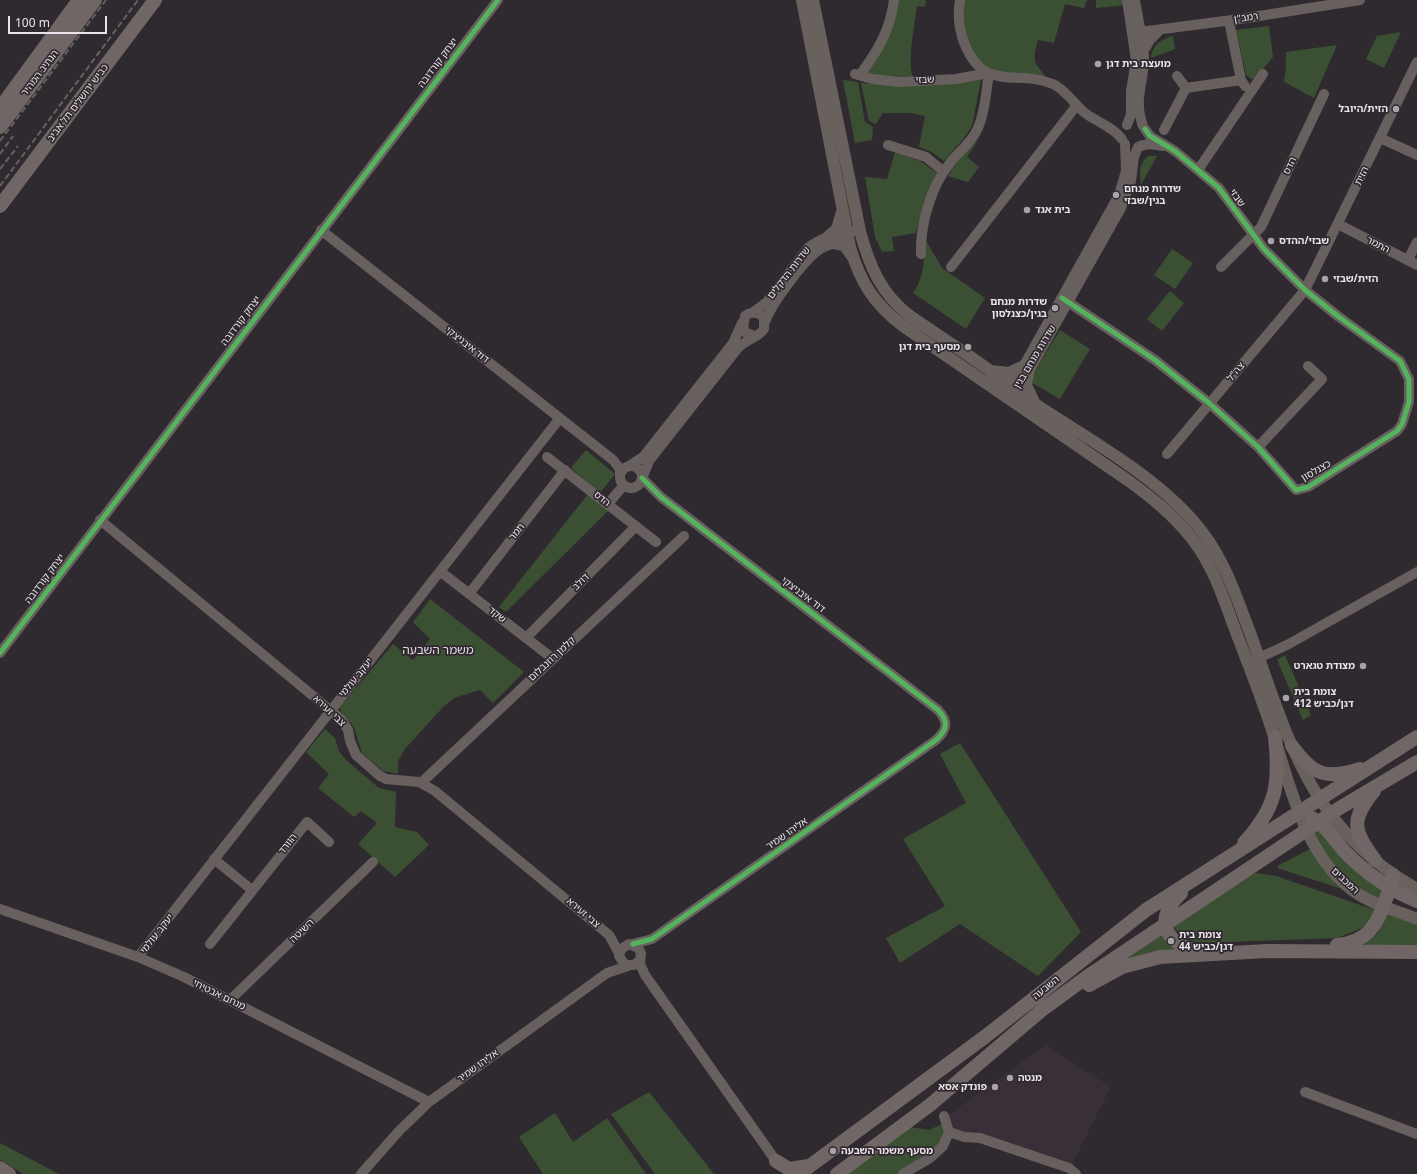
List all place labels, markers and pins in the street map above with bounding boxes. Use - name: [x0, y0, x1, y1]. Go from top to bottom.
- place label: מועצת בית דגן: [1106, 58, 1171, 70]
- marker: מועצת בית דגן: [1093, 59, 1103, 69]
- place label: הזית/היובל: [1339, 103, 1388, 115]
- marker: הזית/היובל: [1391, 104, 1401, 114]
- place label: שדרות מנחם בגין/שבזי: [1124, 183, 1181, 206]
- marker: שדרות מנחם בגין/שבזי: [1111, 190, 1121, 200]
- place label: בית אגד: [1035, 204, 1070, 216]
- marker: בית אגד: [1022, 205, 1032, 215]
- place label: שבזי/ההדס: [1279, 235, 1329, 247]
- marker: שבזי/ההדס: [1266, 236, 1276, 246]
- place label: הזית/שבזי: [1333, 273, 1378, 285]
- marker: הזית/שבזי: [1320, 274, 1330, 284]
- place label: שדרות מנחם בגין/כצנלסון: [990, 296, 1047, 320]
- marker: שדרות מנחם בגין/כצנלסון: [1050, 303, 1060, 313]
- place label: מסעף בית דגן: [899, 341, 960, 353]
- marker: מסעף בית דגן: [963, 342, 973, 352]
- place label: מצודת טגארט: [1294, 660, 1355, 672]
- marker: מצודת טגארט: [1358, 661, 1368, 671]
- place label: צומת בית דגן/כביש 412: [1294, 686, 1354, 710]
- marker: צומת בית דגן/כביש 412: [1281, 693, 1291, 703]
- place label: צומת בית דגן/כביש 44: [1179, 929, 1233, 952]
- marker: צומת בית דגן/כביש 44: [1166, 936, 1176, 946]
- place label: מנטה: [1018, 1072, 1042, 1084]
- marker: מנטה: [1005, 1073, 1015, 1083]
- place label: פונדק אסא: [938, 1081, 987, 1093]
- marker: פונדק אסא: [990, 1082, 1000, 1092]
- place label: מסעף משמר השבעה: [841, 1145, 933, 1157]
- marker: מסעף משמר השבעה: [828, 1146, 838, 1156]

